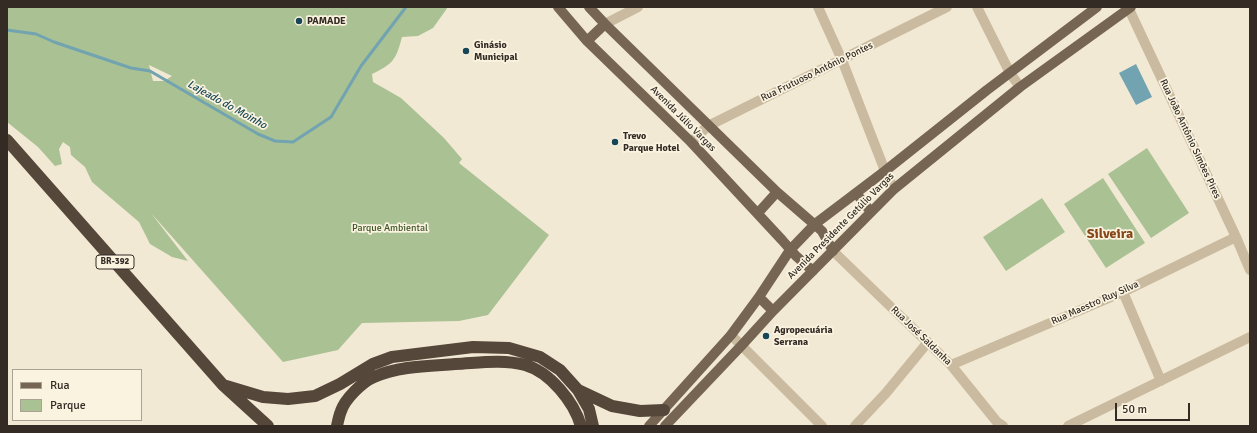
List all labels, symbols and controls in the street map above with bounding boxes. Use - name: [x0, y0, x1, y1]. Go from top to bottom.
- place label: PAMADE: [307, 15, 346, 27]
- marker: PAMADE: [294, 16, 304, 26]
- place label: Ginásio Municipal: [474, 39, 518, 62]
- street label: Rua Frutuoso Antônio Pontes: [759, 40, 875, 104]
- marker: Ginásio Municipal: [461, 46, 471, 56]
- street label: Rua João Antônio Simões Pires: [1157, 77, 1223, 201]
- water label: Lajeado do Moinho: [185, 78, 269, 132]
- street label: Avenida Júlio Vargas: [648, 84, 718, 154]
- place label: Trevo Parque Hotel: [623, 130, 680, 154]
- marker: Trevo Parque Hotel: [610, 137, 620, 147]
- street label: Avenida Presidente Getúlio Vargas: [785, 170, 897, 282]
- park label: Parque Ambiental: [352, 222, 428, 234]
- district label: Silveira: [1087, 226, 1133, 242]
- road number: BR-392: [96, 255, 134, 269]
- street label: Rua Maestro Ruy Silva: [1050, 278, 1140, 328]
- street label: Rua José Saldanha: [888, 304, 954, 368]
- place label: Agropecuária Serrana: [774, 324, 833, 348]
- marker: Agropecuária Serrana: [761, 331, 771, 341]
- legend: [12, 369, 142, 421]
- text: Rua: [50, 378, 70, 393]
- scale bar: [1117, 395, 1192, 421]
- text: Parque: [50, 398, 86, 413]
- text: 50 m: [1122, 402, 1147, 417]

